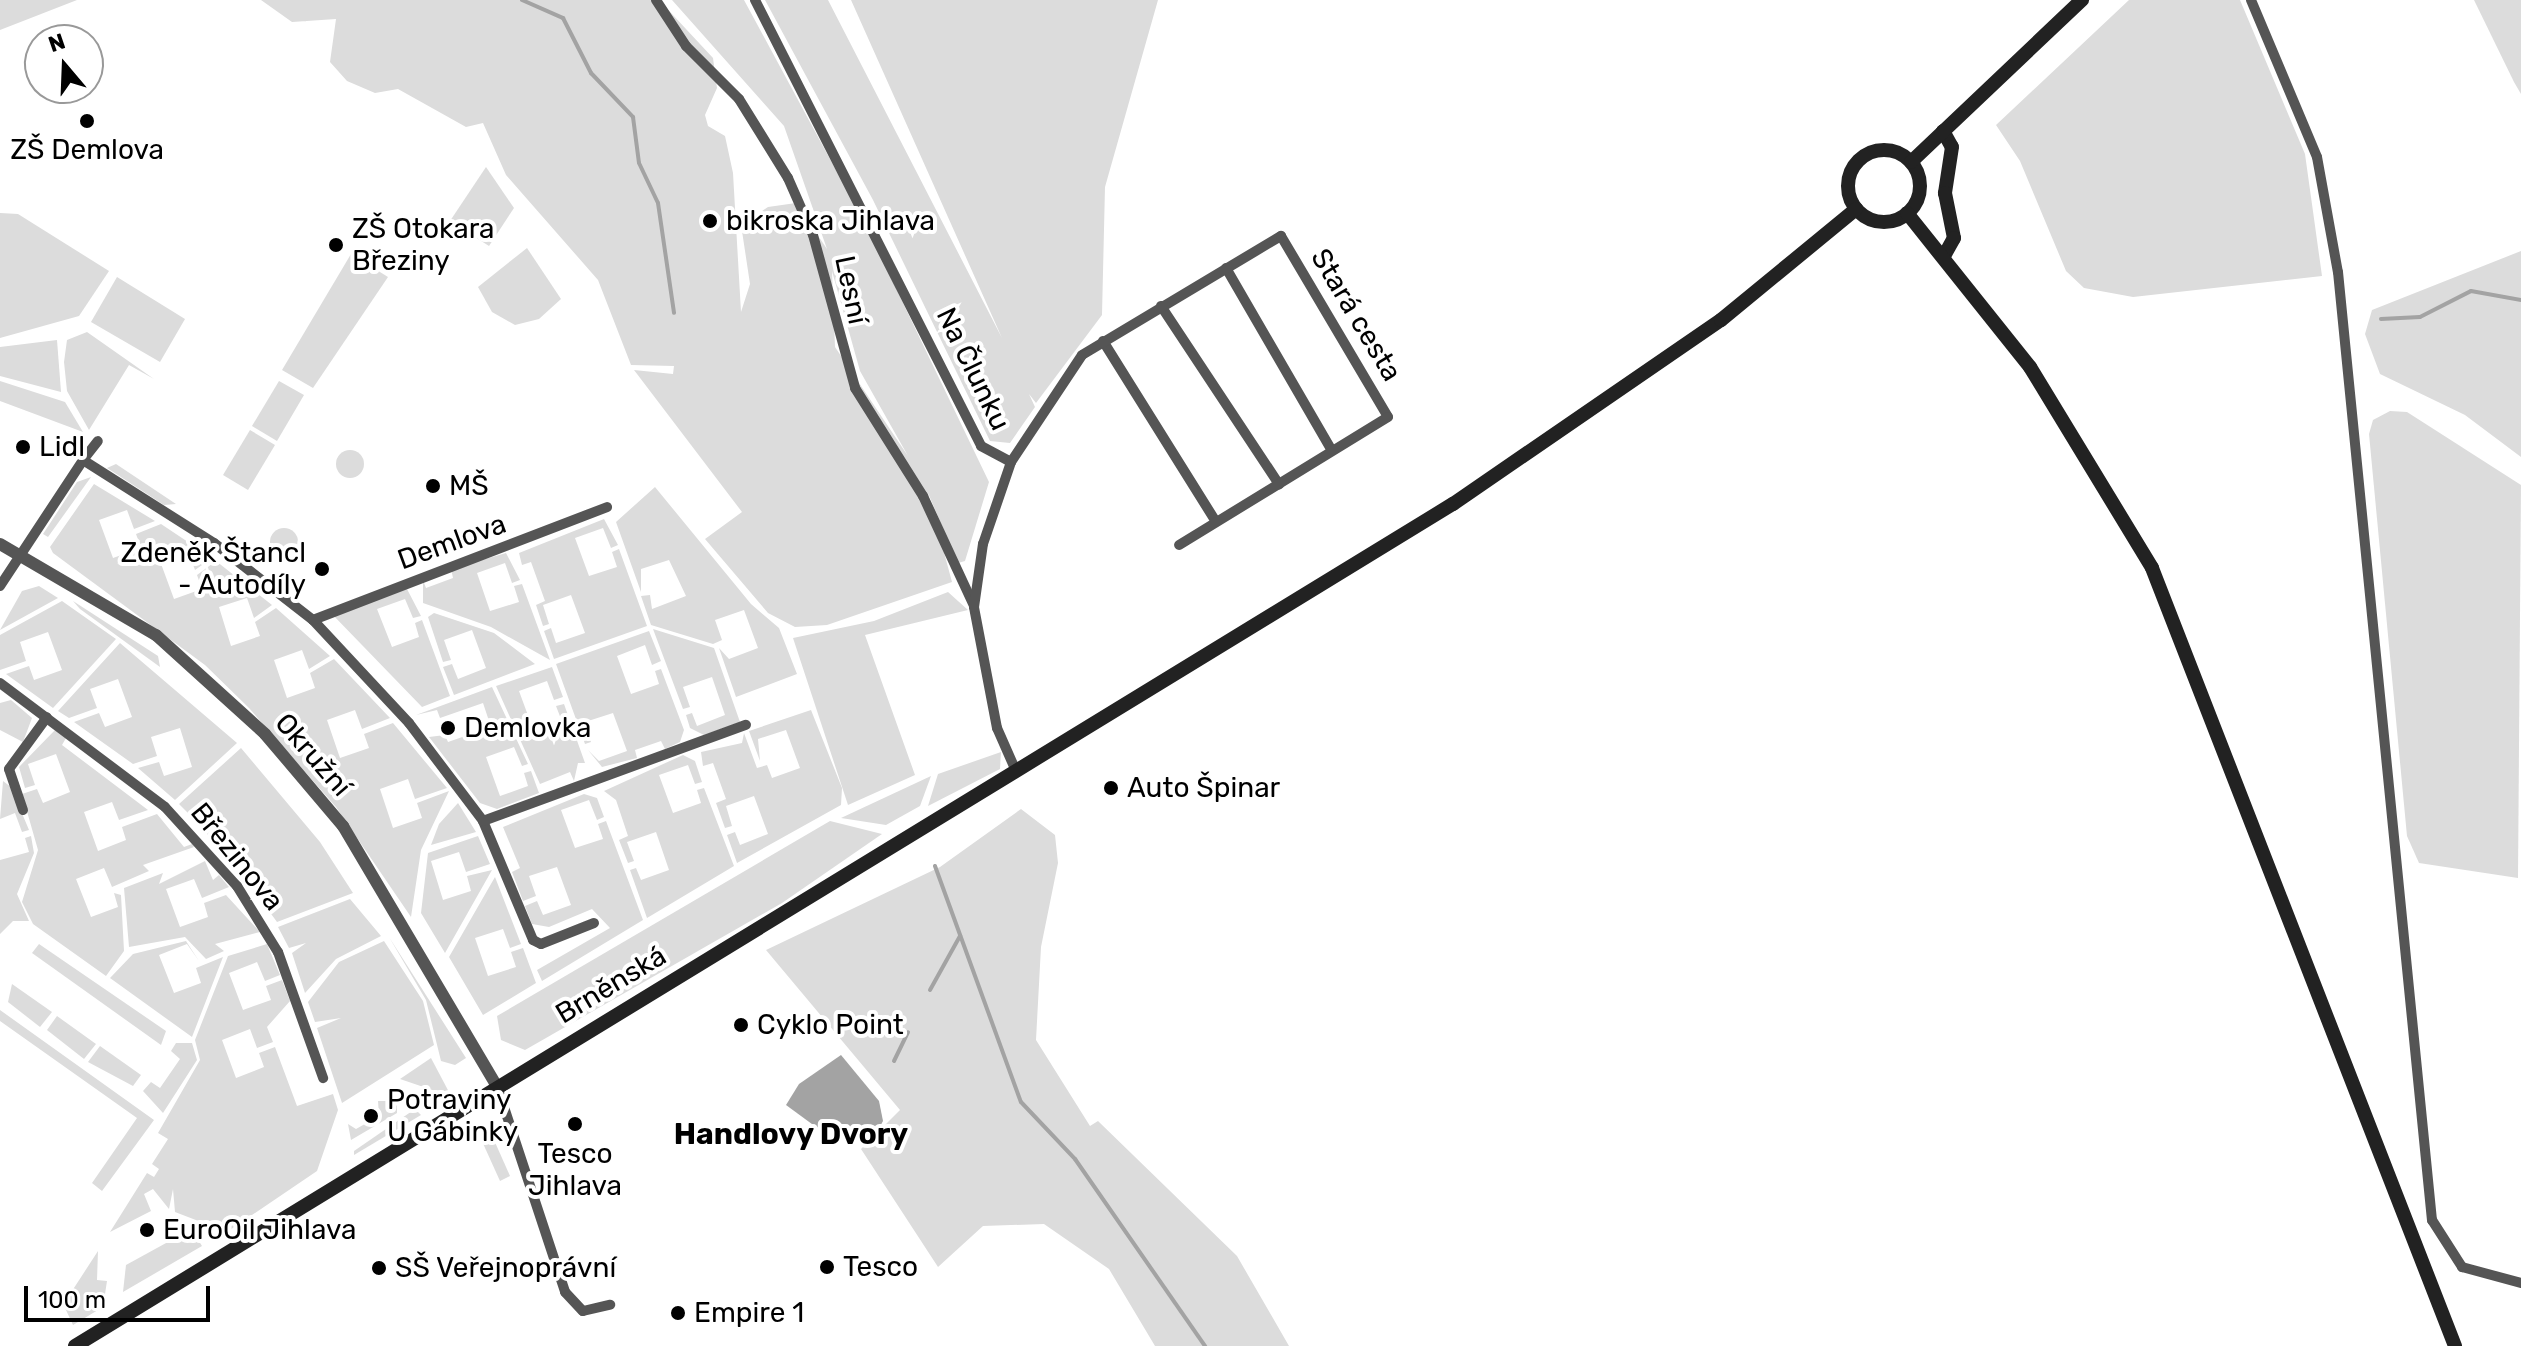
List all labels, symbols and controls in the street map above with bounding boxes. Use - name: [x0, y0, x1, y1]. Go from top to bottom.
- north arrow: [24, 24, 104, 104]
- text: N: [45, 27, 69, 58]
- marker: ZŠ Demlova: [78, 112, 96, 130]
- place label: ZŠ Demlova: [10, 133, 164, 167]
- place label: bikroska Jihlava: [726, 204, 935, 238]
- place label: ZŠ Otokara Březiny: [352, 212, 495, 278]
- marker: bikroska Jihlava: [701, 212, 719, 230]
- marker: ZŠ Otokara Březiny: [327, 236, 345, 254]
- street label: Stará cesta: [1303, 243, 1409, 387]
- street label: Lesní: [827, 253, 875, 327]
- street label: Na Člunku: [929, 302, 1017, 436]
- place label: Lidl: [39, 430, 85, 464]
- marker: Lidl: [14, 438, 32, 456]
- place label: MŠ: [449, 469, 489, 503]
- marker: MŠ: [424, 477, 442, 495]
- street label: Demlova: [393, 507, 511, 577]
- place label: Zdeněk Štancl - Autodíly: [120, 536, 306, 602]
- marker: Zdeněk Štancl - Autodíly: [313, 560, 331, 578]
- street label: Okružní: [268, 707, 358, 803]
- place label: Demlovka: [464, 711, 591, 745]
- marker: Demlovka: [439, 719, 457, 737]
- place label: Auto Špinar: [1127, 771, 1280, 805]
- marker: Auto Špinar: [1102, 779, 1120, 797]
- street label: Březinova: [183, 796, 291, 918]
- street label: Brněnská: [550, 939, 672, 1031]
- place label: Cyklo Point: [757, 1008, 904, 1042]
- marker: Cyklo Point: [732, 1016, 750, 1034]
- place label: Potraviny U Gábinky: [387, 1083, 518, 1149]
- marker: Potraviny U Gábinky: [362, 1107, 380, 1125]
- marker: Tesco Jihlava: [566, 1115, 584, 1133]
- district label: Handlovy Dvory: [673, 1116, 909, 1152]
- place label: Tesco Jihlava: [528, 1137, 622, 1203]
- place label: EuroOil Jihlava: [163, 1213, 356, 1247]
- marker: EuroOil Jihlava: [138, 1221, 156, 1239]
- place label: Tesco: [843, 1250, 918, 1284]
- place label: SŠ Veřejnoprávní: [395, 1251, 617, 1285]
- marker: Tesco: [818, 1258, 836, 1276]
- marker: SŠ Veřejnoprávní: [370, 1259, 388, 1277]
- scale bar: [28, 1270, 214, 1320]
- text: 100 m: [38, 1286, 106, 1314]
- place label: Empire 1: [694, 1296, 804, 1330]
- marker: Empire 1: [669, 1304, 687, 1322]

